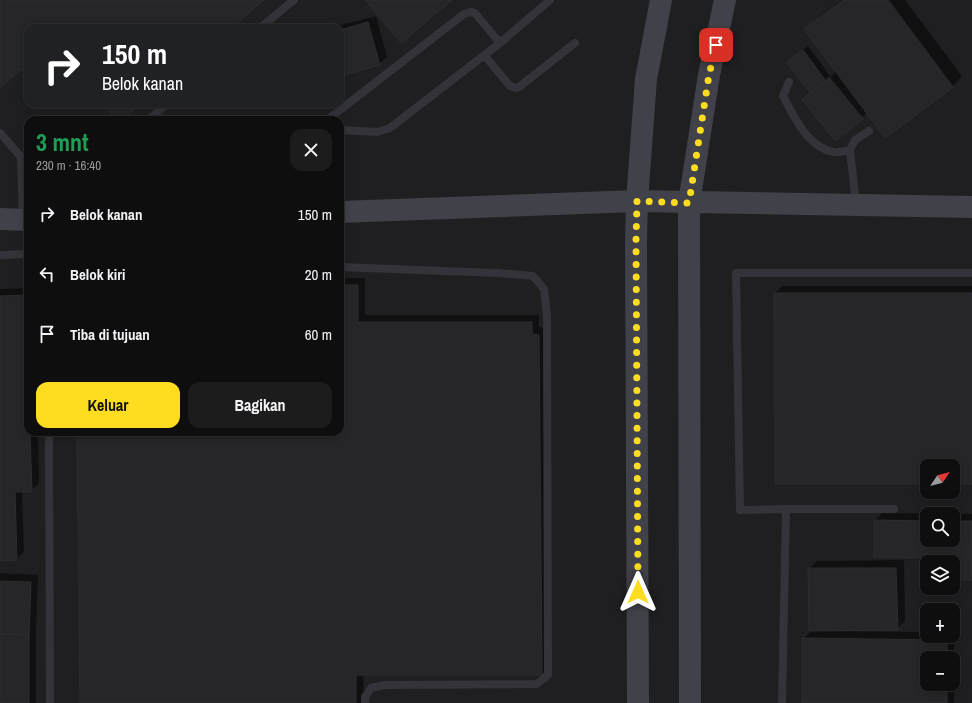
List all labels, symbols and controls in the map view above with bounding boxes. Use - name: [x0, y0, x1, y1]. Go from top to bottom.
- pin: [699, 28, 733, 62]
- icon: arrive: [705, 34, 727, 56]
- text: 150 m: [102, 35, 167, 73]
- icon: right: [36, 40, 88, 92]
- text: Belok kanan: [102, 71, 183, 96]
- text: 3 mnt: [36, 126, 89, 158]
- button: close: [290, 129, 332, 171]
- text: 230 m · 16:40: [36, 157, 101, 174]
- icon: right: [36, 203, 58, 225]
- text: Belok kanan: [70, 204, 142, 225]
- text: 150 m: [298, 204, 332, 225]
- icon: left: [36, 263, 58, 285]
- text: Belok kiri: [70, 264, 125, 285]
- text: 20 m: [305, 264, 332, 285]
- icon: arrive: [36, 323, 58, 345]
- text: Tiba di tujuan: [70, 324, 150, 345]
- text: 60 m: [305, 324, 332, 345]
- button: Keluar: [36, 382, 180, 428]
- button: Bagikan: [188, 382, 332, 428]
- north arrow: [920, 459, 960, 499]
- map controls: [920, 459, 960, 691]
- button: search: [920, 507, 960, 547]
- button: layers: [920, 555, 960, 595]
- position arrow: [617, 571, 659, 613]
- button: +: [920, 603, 960, 643]
- button: −: [920, 651, 960, 691]

